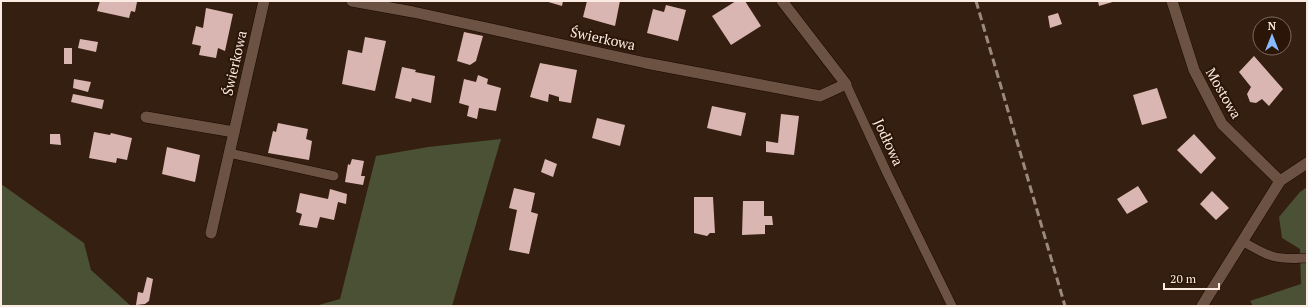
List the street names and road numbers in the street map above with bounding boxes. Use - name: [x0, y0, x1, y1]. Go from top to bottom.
- street label: Świerkowa: [569, 22, 637, 54]
- street label: Świerkowa: [217, 29, 251, 97]
- street label: Mostowa: [1202, 64, 1246, 122]
- street label: Jodłowa: [870, 115, 908, 169]

